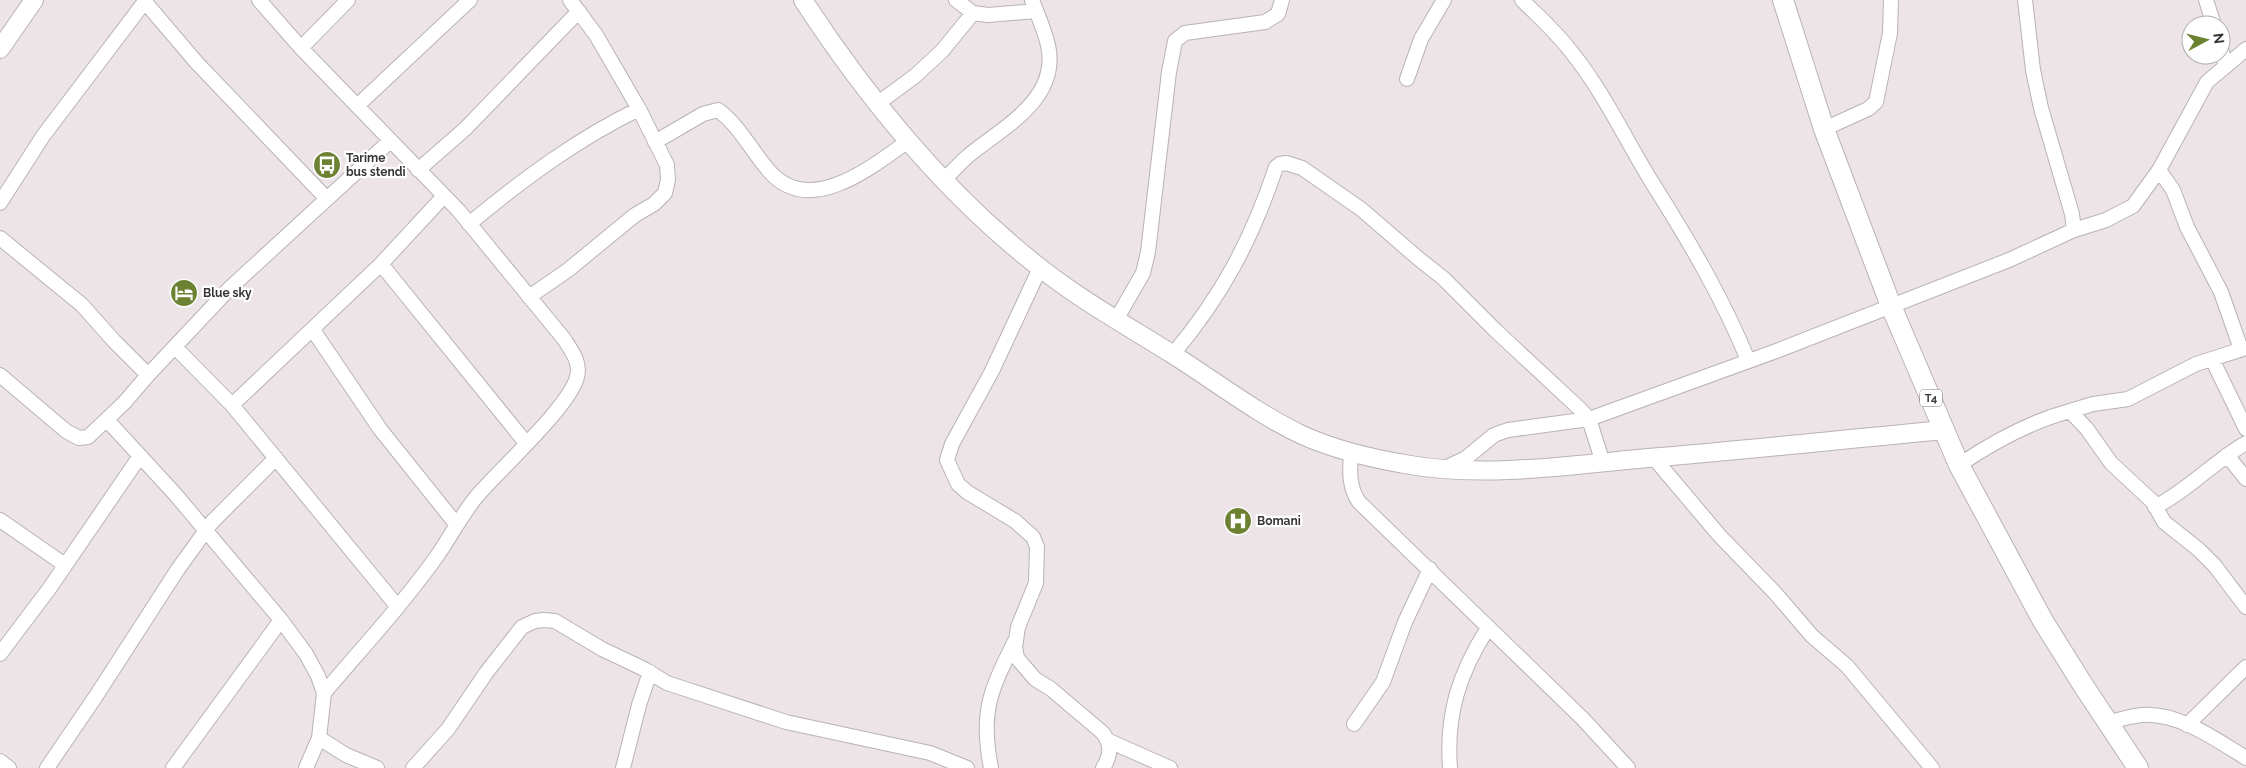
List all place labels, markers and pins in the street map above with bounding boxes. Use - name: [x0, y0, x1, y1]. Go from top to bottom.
- bus stop icon: Tarime bus stendi: [312, 150, 342, 180]
- place label: Tarime bus stendi: [346, 151, 406, 179]
- hotel icon: Blue sky: [169, 278, 199, 308]
- place label: Blue sky: [203, 286, 252, 300]
- hospital icon: Bomani: [1223, 506, 1253, 536]
- place label: Bomani: [1257, 514, 1301, 528]

